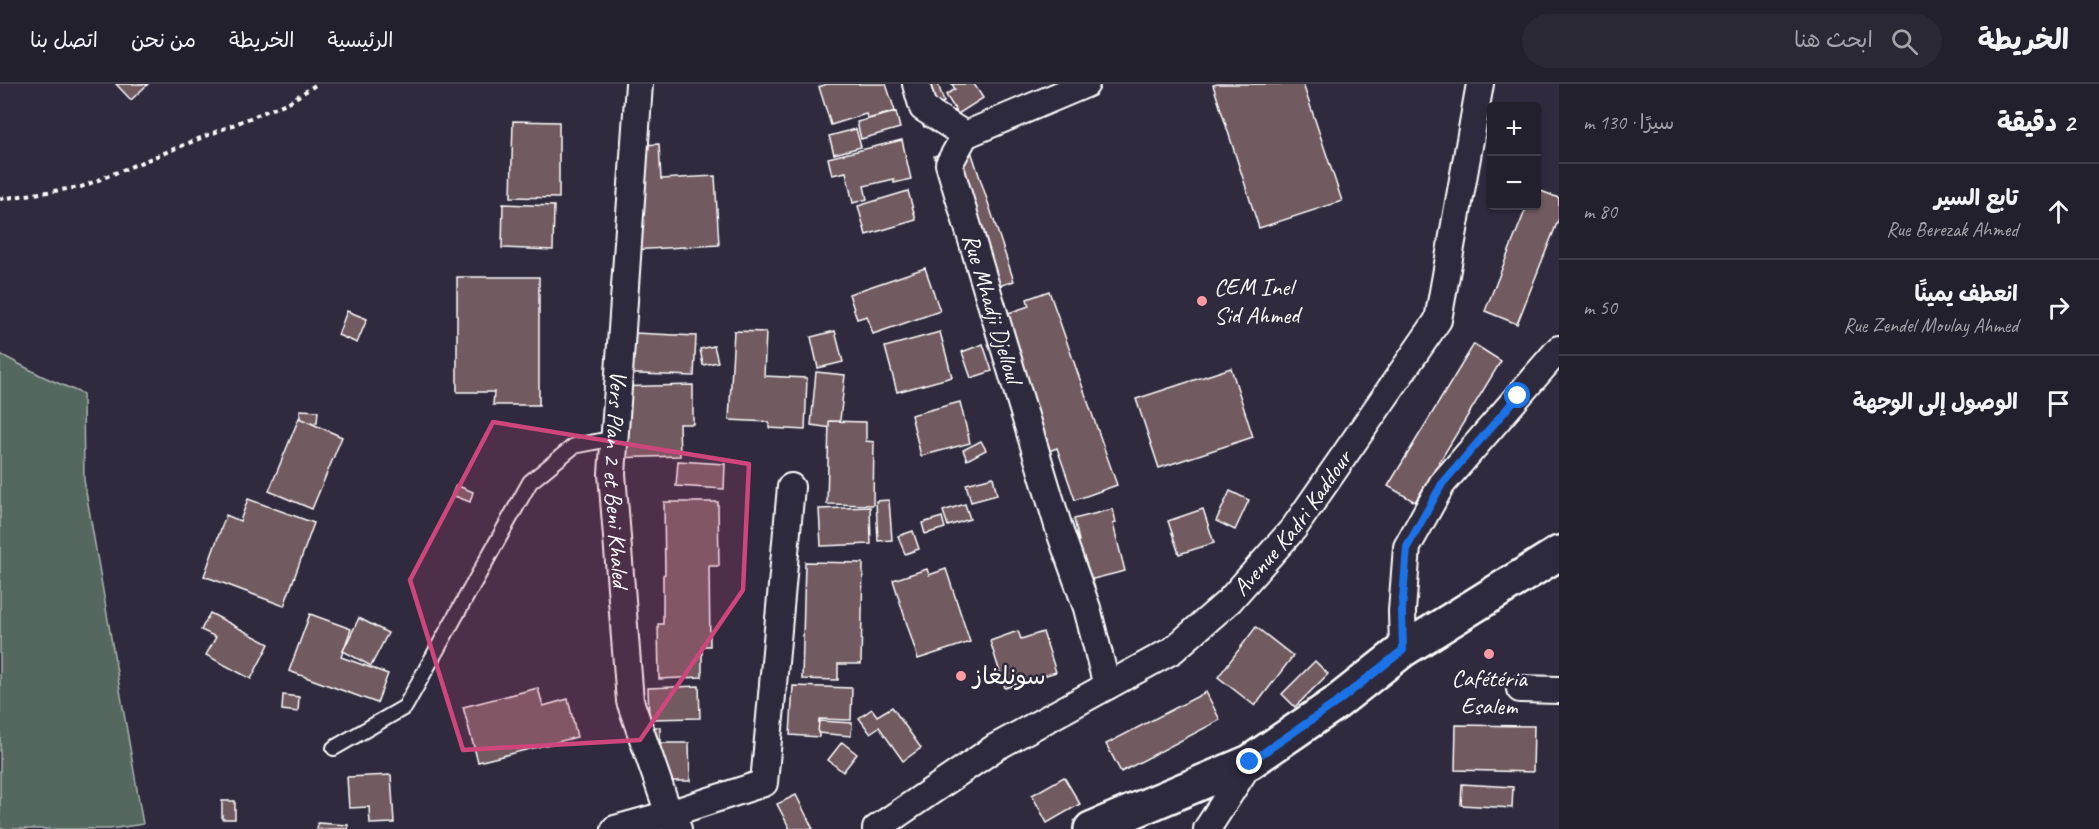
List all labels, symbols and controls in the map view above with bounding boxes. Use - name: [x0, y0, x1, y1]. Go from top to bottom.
- search box: [1522, 14, 1942, 68]
- text: الخريطة: [1978, 22, 2069, 57]
- icon: search: [1888, 25, 1921, 58]
- text: ابحث هنا: [1794, 26, 1873, 54]
- text: اتصل بنا: [30, 27, 98, 53]
- text: من نحن: [131, 27, 196, 53]
- text: الخريطة: [229, 27, 295, 53]
- text: الرئيسية: [328, 27, 393, 53]
- map controls: [1487, 102, 1541, 210]
- button: +: [1487, 102, 1541, 156]
- text: 2 دقيقة: [1997, 106, 2075, 139]
- text: سيرًا · 130 m: [1583, 110, 1674, 135]
- button: −: [1487, 156, 1541, 210]
- text: تابع السير: [1934, 184, 2018, 212]
- icon: ahead: [2042, 195, 2075, 228]
- text: 80 m: [1583, 199, 1617, 224]
- text: Rue Berezak Ahmed: [1886, 217, 2018, 242]
- street label: Rue Mhadji Djelloul: [956, 230, 1030, 390]
- place label: CEM Inel Sid Ahmed: [1214, 272, 1303, 330]
- text: انعطف يمينًا: [1914, 280, 2018, 308]
- icon: right: [2042, 291, 2075, 324]
- marker: CEM Inel Sid Ahmed: [1195, 294, 1209, 308]
- text: 50 m: [1583, 295, 1617, 320]
- text: Rue Zendel Moulay Ahmed: [1843, 313, 2018, 338]
- street label: Vers Plan 2 et Beni Khaled: [597, 370, 636, 592]
- route start: [1504, 382, 1530, 408]
- icon: arrive: [2042, 387, 2075, 420]
- text: الوصول إلى الوجهة: [1853, 388, 2018, 416]
- street label: Avenue Kadri Kaddour: [1226, 443, 1360, 602]
- marker: Cafétéria Esalem: [1482, 647, 1496, 661]
- place label: سونلغاز: [971, 661, 1046, 691]
- place label: Cafétéria Esalem: [1451, 663, 1528, 721]
- marker: سونلغاز: [954, 669, 968, 683]
- route end: [1236, 748, 1262, 774]

